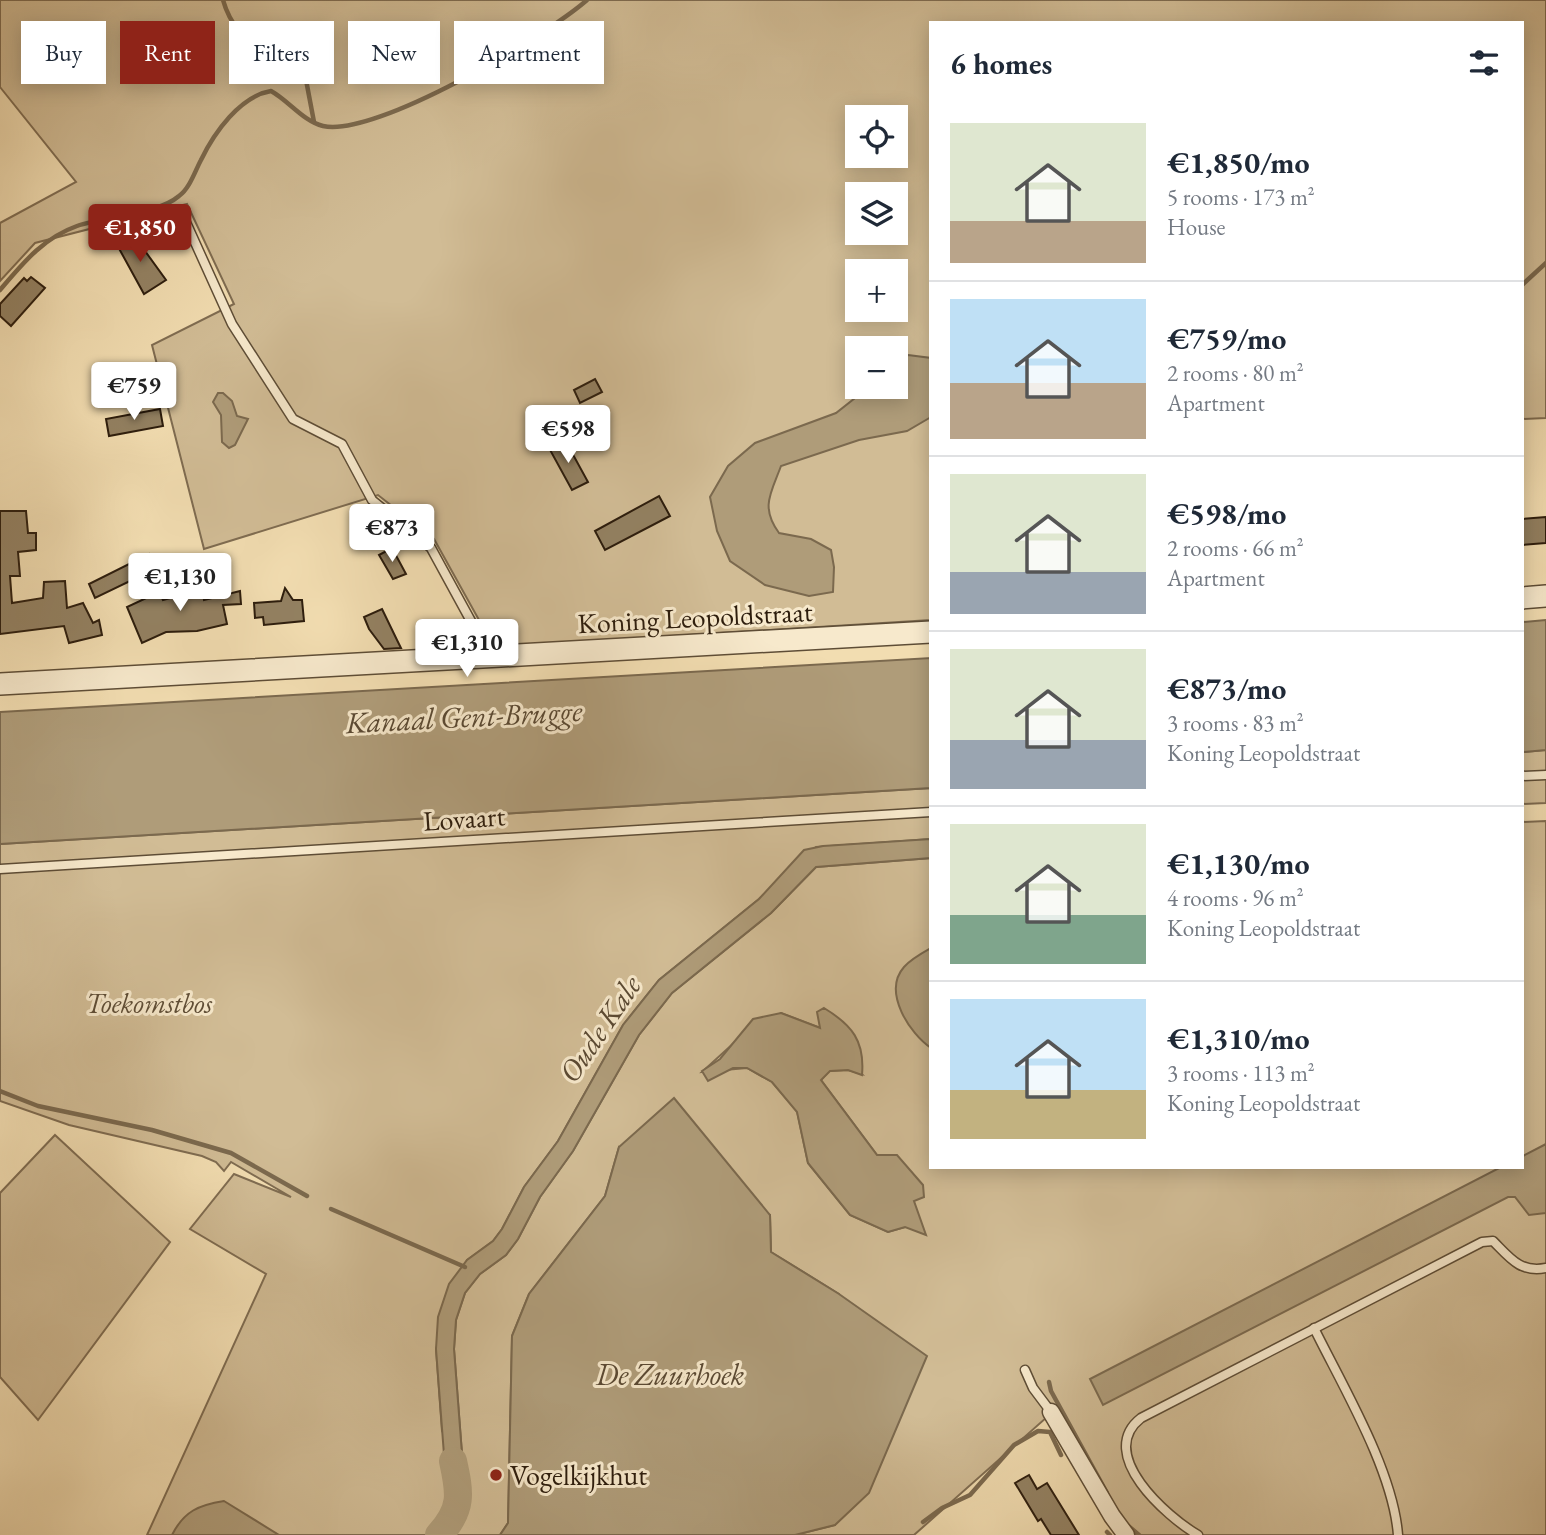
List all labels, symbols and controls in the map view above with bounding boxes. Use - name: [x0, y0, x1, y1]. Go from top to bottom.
- chip: Buy: [21, 21, 106, 84]
- chip: Rent: [120, 21, 215, 84]
- chip: Filters: [229, 21, 334, 84]
- chip: New: [348, 21, 440, 84]
- chip: Apartment: [454, 21, 604, 84]
- text: 6 homes: [950, 44, 1052, 83]
- icon: filters: [1465, 44, 1503, 82]
- map controls: [845, 105, 908, 399]
- button: locate: [845, 105, 908, 168]
- text: €1,850/mo: [1167, 143, 1310, 182]
- icon: home: [1006, 151, 1090, 235]
- button: layers: [845, 182, 908, 245]
- text: 5 rooms · 173 m²: [1167, 182, 1315, 212]
- pin: €1,850: [83, 204, 197, 264]
- text: €1,850: [104, 212, 176, 242]
- text: House: [1167, 212, 1226, 242]
- button: +: [845, 259, 908, 322]
- text: €759/mo: [1167, 319, 1286, 358]
- icon: home: [1006, 327, 1090, 411]
- button: −: [845, 336, 908, 399]
- text: 2 rooms · 80 m²: [1167, 358, 1304, 388]
- pin: €759: [93, 362, 175, 422]
- text: €759: [107, 370, 161, 400]
- text: Apartment: [1167, 388, 1265, 418]
- pin: €598: [527, 406, 609, 465]
- text: €598: [541, 413, 595, 443]
- text: €598/mo: [1167, 494, 1286, 533]
- icon: home: [1006, 502, 1090, 586]
- pin: €873: [351, 504, 433, 564]
- text: €873: [365, 512, 419, 542]
- text: 2 rooms · 66 m²: [1167, 533, 1304, 563]
- pin: €1,130: [123, 554, 237, 613]
- text: €1,130: [144, 561, 216, 591]
- text: Apartment: [1167, 563, 1265, 593]
- street label: Koning Leopoldstraat: [577, 593, 814, 641]
- pin: €1,310: [410, 620, 524, 679]
- text: €1,310: [431, 627, 503, 657]
- text: €873/mo: [1167, 669, 1286, 708]
- icon: home: [1006, 677, 1090, 761]
- water label: Kanaal Gent-Brugge: [344, 691, 584, 742]
- text: 3 rooms · 83 m²: [1167, 708, 1304, 738]
- text: Koning Leopoldstraat: [1167, 738, 1360, 768]
- street label: Lovaart: [422, 797, 506, 839]
- text: €1,130/mo: [1167, 844, 1310, 883]
- icon: home: [1006, 852, 1090, 936]
- text: 4 rooms · 96 m²: [1167, 883, 1304, 913]
- text: Koning Leopoldstraat: [1167, 913, 1360, 943]
- water label: Oude Kale: [550, 967, 650, 1090]
- park label: Toekomstbos: [86, 985, 213, 1021]
- text: €1,310/mo: [1167, 1019, 1310, 1058]
- icon: home: [1006, 1027, 1090, 1111]
- text: 3 rooms · 113 m²: [1167, 1058, 1315, 1088]
- text: Koning Leopoldstraat: [1167, 1088, 1360, 1118]
- water label: De Zuurhoek: [595, 1355, 745, 1394]
- place label: Vogelkijkhut: [510, 1457, 647, 1493]
- marker: Vogelkijkhut: [488, 1467, 504, 1483]

